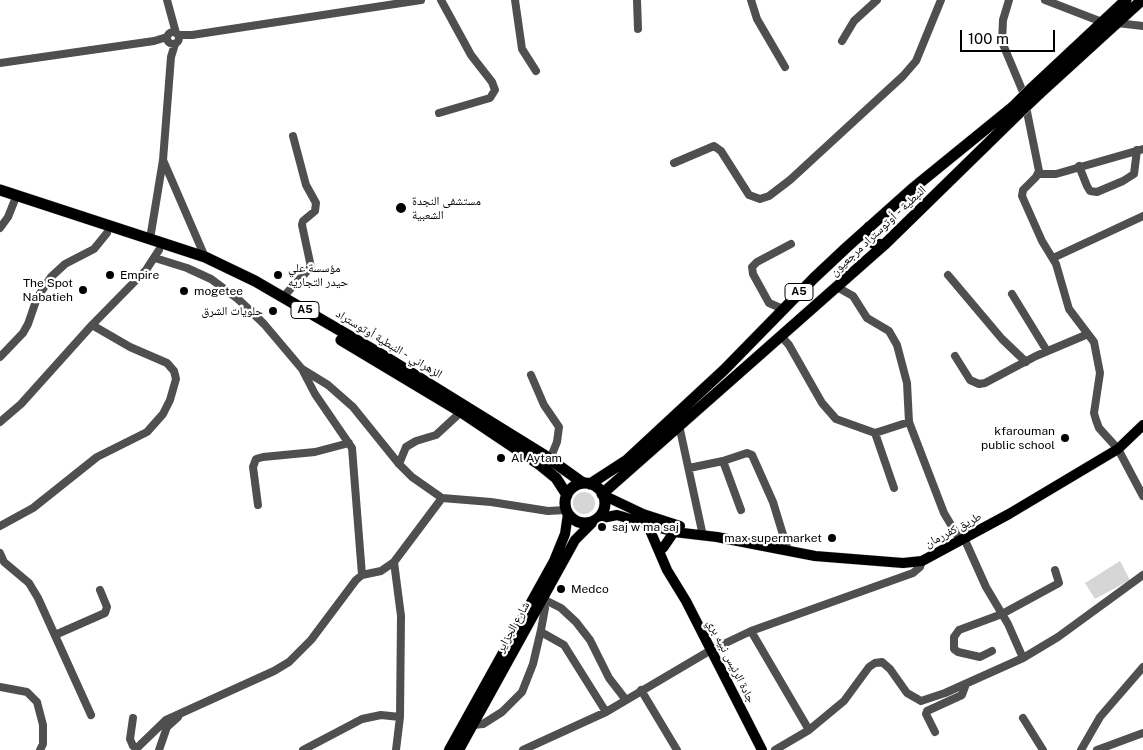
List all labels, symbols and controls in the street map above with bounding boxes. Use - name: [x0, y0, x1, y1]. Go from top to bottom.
- scale bar: [963, 20, 1058, 52]
- text: 100 m: [968, 30, 1009, 47]
- street label: النبطية - أوتوستراد مرجعيون: [827, 183, 929, 279]
- place label: مستشفى النجدة الشعبية: [412, 194, 481, 222]
- marker: مستشفى النجدة الشعبية: [394, 201, 408, 215]
- place label: مؤسسة علي حيدر التجاريه: [288, 261, 348, 289]
- place label: Empire: [120, 268, 159, 282]
- marker: Empire: [104, 269, 116, 281]
- marker: مؤسسة علي حيدر التجاريه: [272, 269, 284, 281]
- place label: The Spot Nabatieh: [23, 276, 73, 304]
- marker: The Spot Nabatieh: [77, 284, 89, 296]
- place label: mogetee: [194, 284, 243, 298]
- road number: A5: [785, 284, 813, 300]
- marker: mogetee: [178, 285, 190, 297]
- road number: A5: [291, 302, 319, 318]
- place label: حلويات الشرق: [202, 304, 263, 318]
- marker: حلويات الشرق: [267, 305, 279, 317]
- street label: الزهراني - النبطية أوتوستراد: [333, 306, 445, 382]
- place label: kfarouman public school: [981, 424, 1055, 452]
- marker: kfarouman public school: [1059, 432, 1071, 444]
- place label: Al Aytam: [511, 451, 562, 465]
- marker: Al Aytam: [495, 452, 507, 464]
- street label: طريق كفررمان: [922, 509, 984, 551]
- place label: saj w ma saj: [612, 520, 679, 534]
- marker: saj w ma saj: [596, 521, 608, 533]
- place label: max supermarket: [724, 531, 822, 545]
- marker: max supermarket: [826, 532, 838, 544]
- place label: Medco: [571, 582, 609, 596]
- marker: Medco: [555, 583, 567, 595]
- street label: شارع الجزاير: [493, 599, 533, 655]
- street label: جادة الرئيس نبيه بري: [704, 617, 758, 705]

